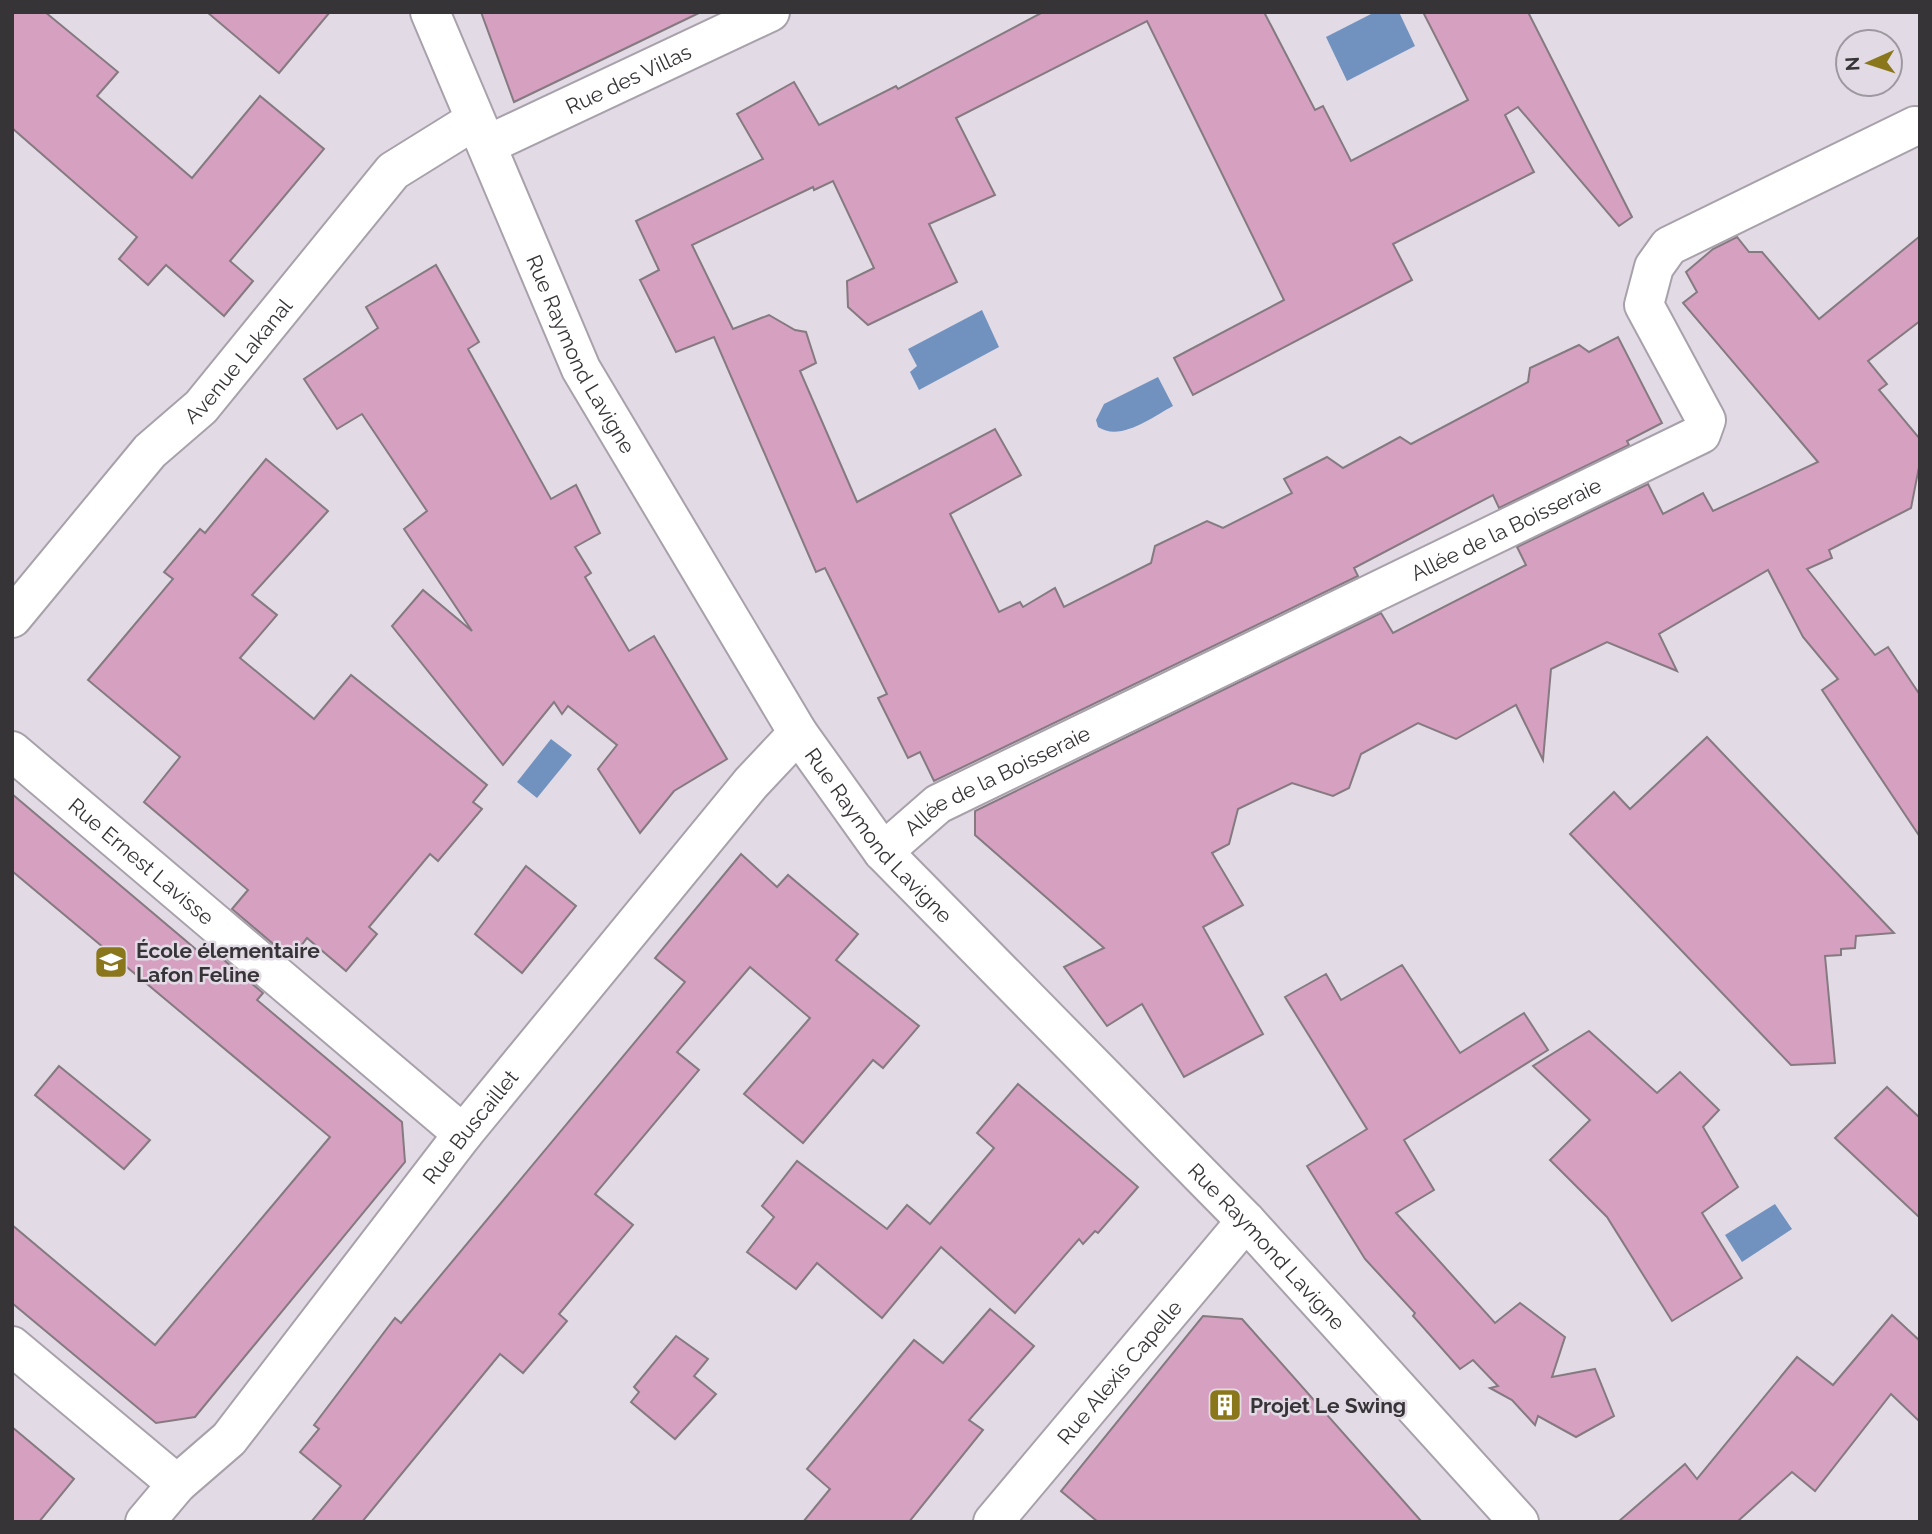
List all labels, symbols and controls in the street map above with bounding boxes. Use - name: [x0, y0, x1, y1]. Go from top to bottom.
- north arrow: [1834, 28, 1904, 98]
- street label: Rue des Villas: [561, 38, 695, 119]
- text: N: [1841, 56, 1863, 72]
- street label: Rue Raymond Lavigne: [522, 251, 641, 458]
- street label: Avenue Lakanal: [179, 293, 297, 428]
- street label: Allée de la Boisseraie: [1407, 472, 1605, 585]
- street label: Allée de la Boisseraie: [899, 720, 1094, 840]
- street label: Rue Raymond Lavigne: [800, 743, 958, 928]
- street label: Rue Ernest Lavisse: [64, 792, 219, 930]
- place label: École élementaire Lafon Feline: [136, 938, 320, 987]
- school or university icon: École élementaire Lafon Feline: [92, 943, 130, 981]
- street label: Rue Buscaillet: [417, 1065, 523, 1189]
- street label: Rue Raymond Lavigne: [1183, 1158, 1351, 1335]
- street label: Rue Alexis Capelle: [1051, 1295, 1187, 1449]
- building icon: Projet Le Swing: [1206, 1386, 1244, 1424]
- place label: Projet Le Swing: [1250, 1393, 1406, 1418]

